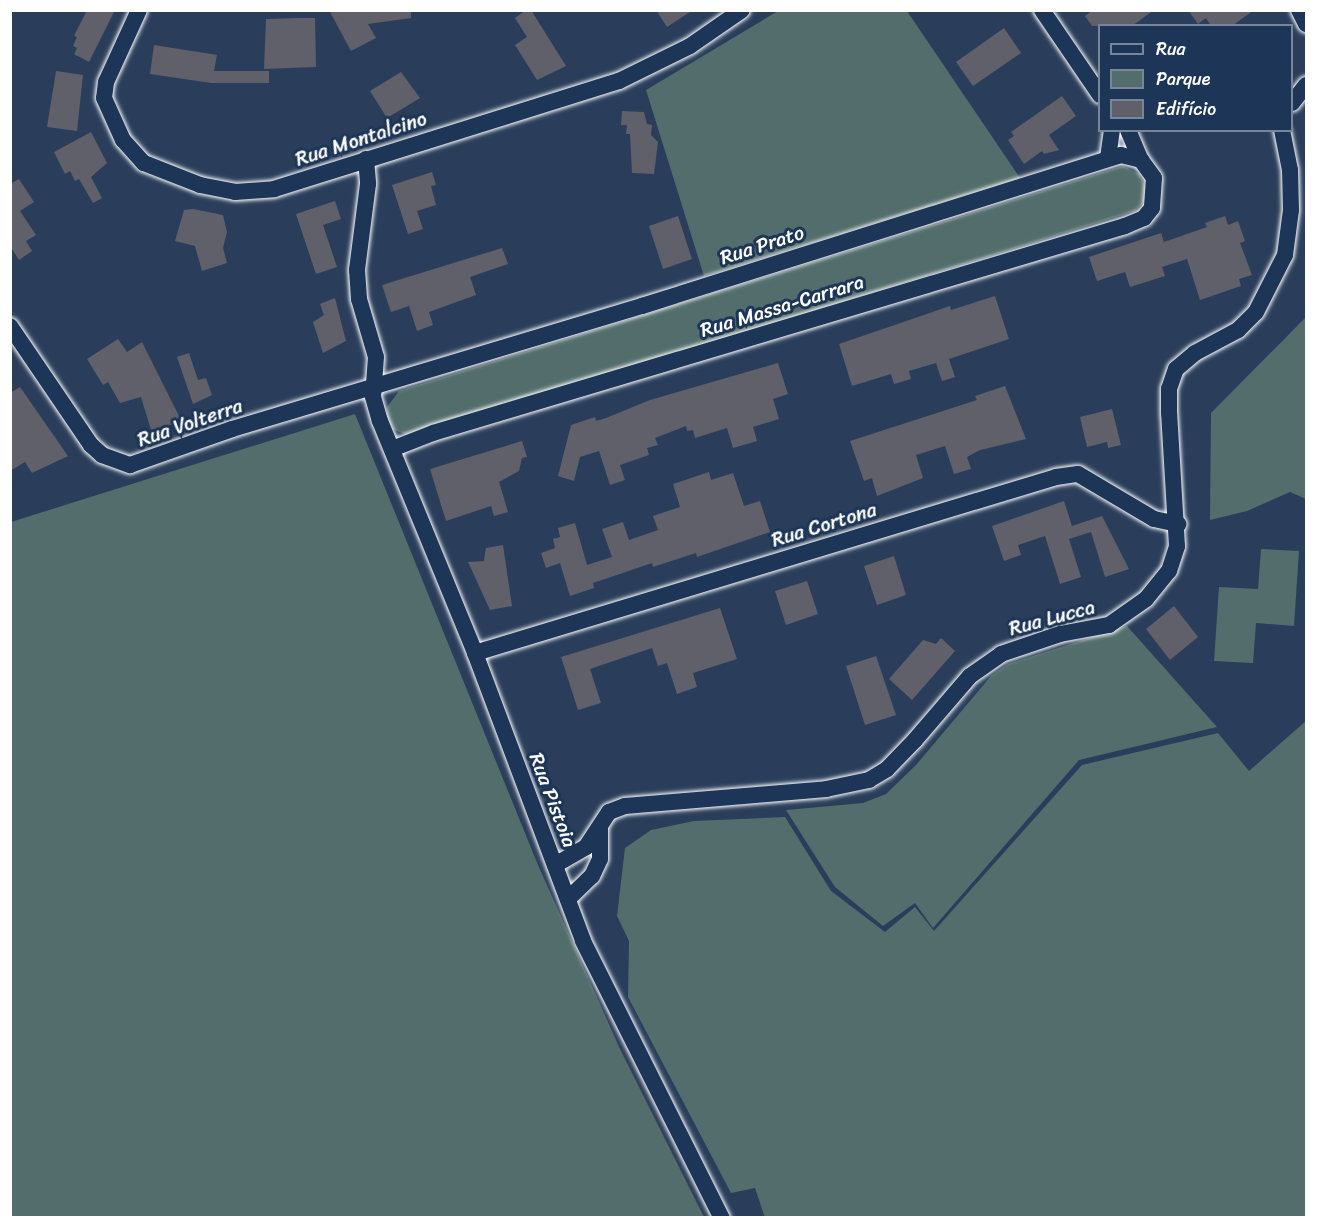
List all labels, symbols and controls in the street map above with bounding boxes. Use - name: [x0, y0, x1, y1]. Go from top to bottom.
- legend: [1098, 24, 1293, 132]
- text: Rua: [1156, 33, 1186, 65]
- text: Parque: [1156, 63, 1210, 95]
- text: Edifício: [1156, 93, 1216, 125]
- street label: Rua Montalcino: [292, 107, 430, 171]
- street label: Rua Prato: [717, 220, 807, 270]
- street label: Rua Massa-Carrara: [698, 270, 866, 342]
- street label: Rua Volterra: [134, 394, 246, 452]
- street label: Rua Cortona: [768, 498, 880, 552]
- street label: Rua Lucca: [1006, 595, 1098, 641]
- street label: Rua Pistoia: [524, 749, 582, 851]

